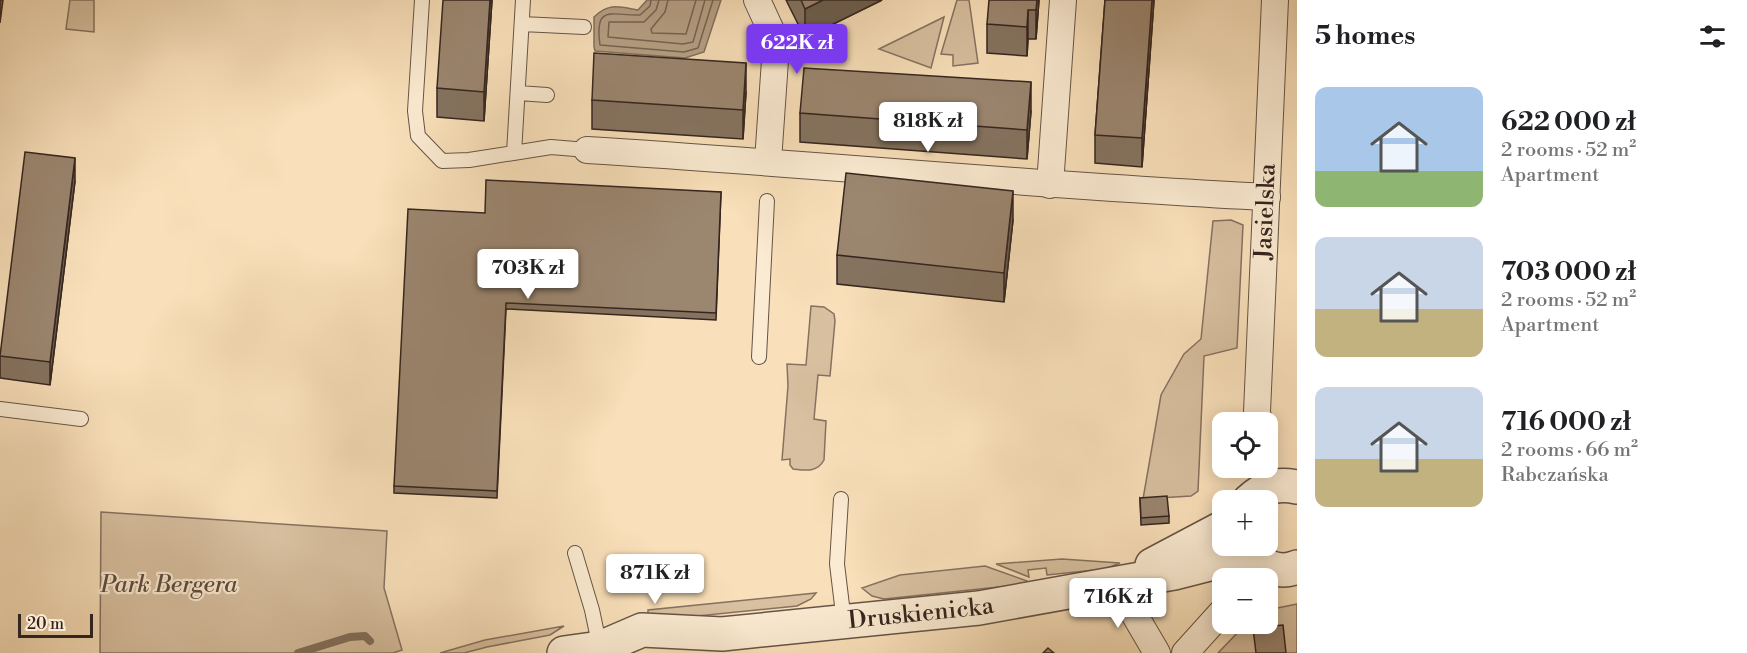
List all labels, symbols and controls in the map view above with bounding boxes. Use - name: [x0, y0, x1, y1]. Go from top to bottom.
- text: 5 homes: [1315, 20, 1415, 52]
- icon: filters: [1696, 20, 1729, 53]
- pin: 622K zł: [742, 24, 852, 75]
- text: 622K zł: [760, 31, 834, 56]
- pin: 818K zł: [873, 102, 983, 153]
- text: 622 000 zł: [1501, 106, 1636, 138]
- text: 818K zł: [893, 109, 963, 134]
- icon: home: [1363, 111, 1435, 183]
- text: 2 rooms · 52 m²: [1501, 138, 1636, 163]
- street label: Jasielska: [1249, 162, 1283, 261]
- text: Apartment: [1501, 163, 1599, 188]
- pin: 703K zł: [473, 249, 583, 300]
- text: 703K zł: [491, 256, 565, 281]
- text: 703 000 zł: [1501, 256, 1636, 288]
- icon: home: [1363, 261, 1435, 333]
- text: 2 rooms · 52 m²: [1501, 288, 1636, 313]
- text: Apartment: [1501, 313, 1599, 338]
- text: 716 000 zł: [1501, 406, 1631, 438]
- icon: home: [1363, 411, 1435, 483]
- map controls: [1212, 412, 1278, 634]
- button: locate: [1212, 412, 1278, 478]
- text: 2 rooms · 66 m²: [1501, 438, 1638, 463]
- text: Rabczańska: [1501, 463, 1609, 488]
- button: +: [1212, 490, 1278, 556]
- pin: 871K zł: [600, 554, 710, 605]
- text: 871K zł: [620, 561, 690, 586]
- button: −: [1212, 568, 1278, 634]
- park label: Park Bergera: [100, 570, 238, 600]
- pin: 716K zł: [1063, 578, 1173, 629]
- text: 716K zł: [1083, 585, 1153, 610]
- street label: Druskienicka: [847, 590, 997, 636]
- scale bar: [18, 611, 93, 638]
- text: 20 m: [27, 614, 64, 634]

